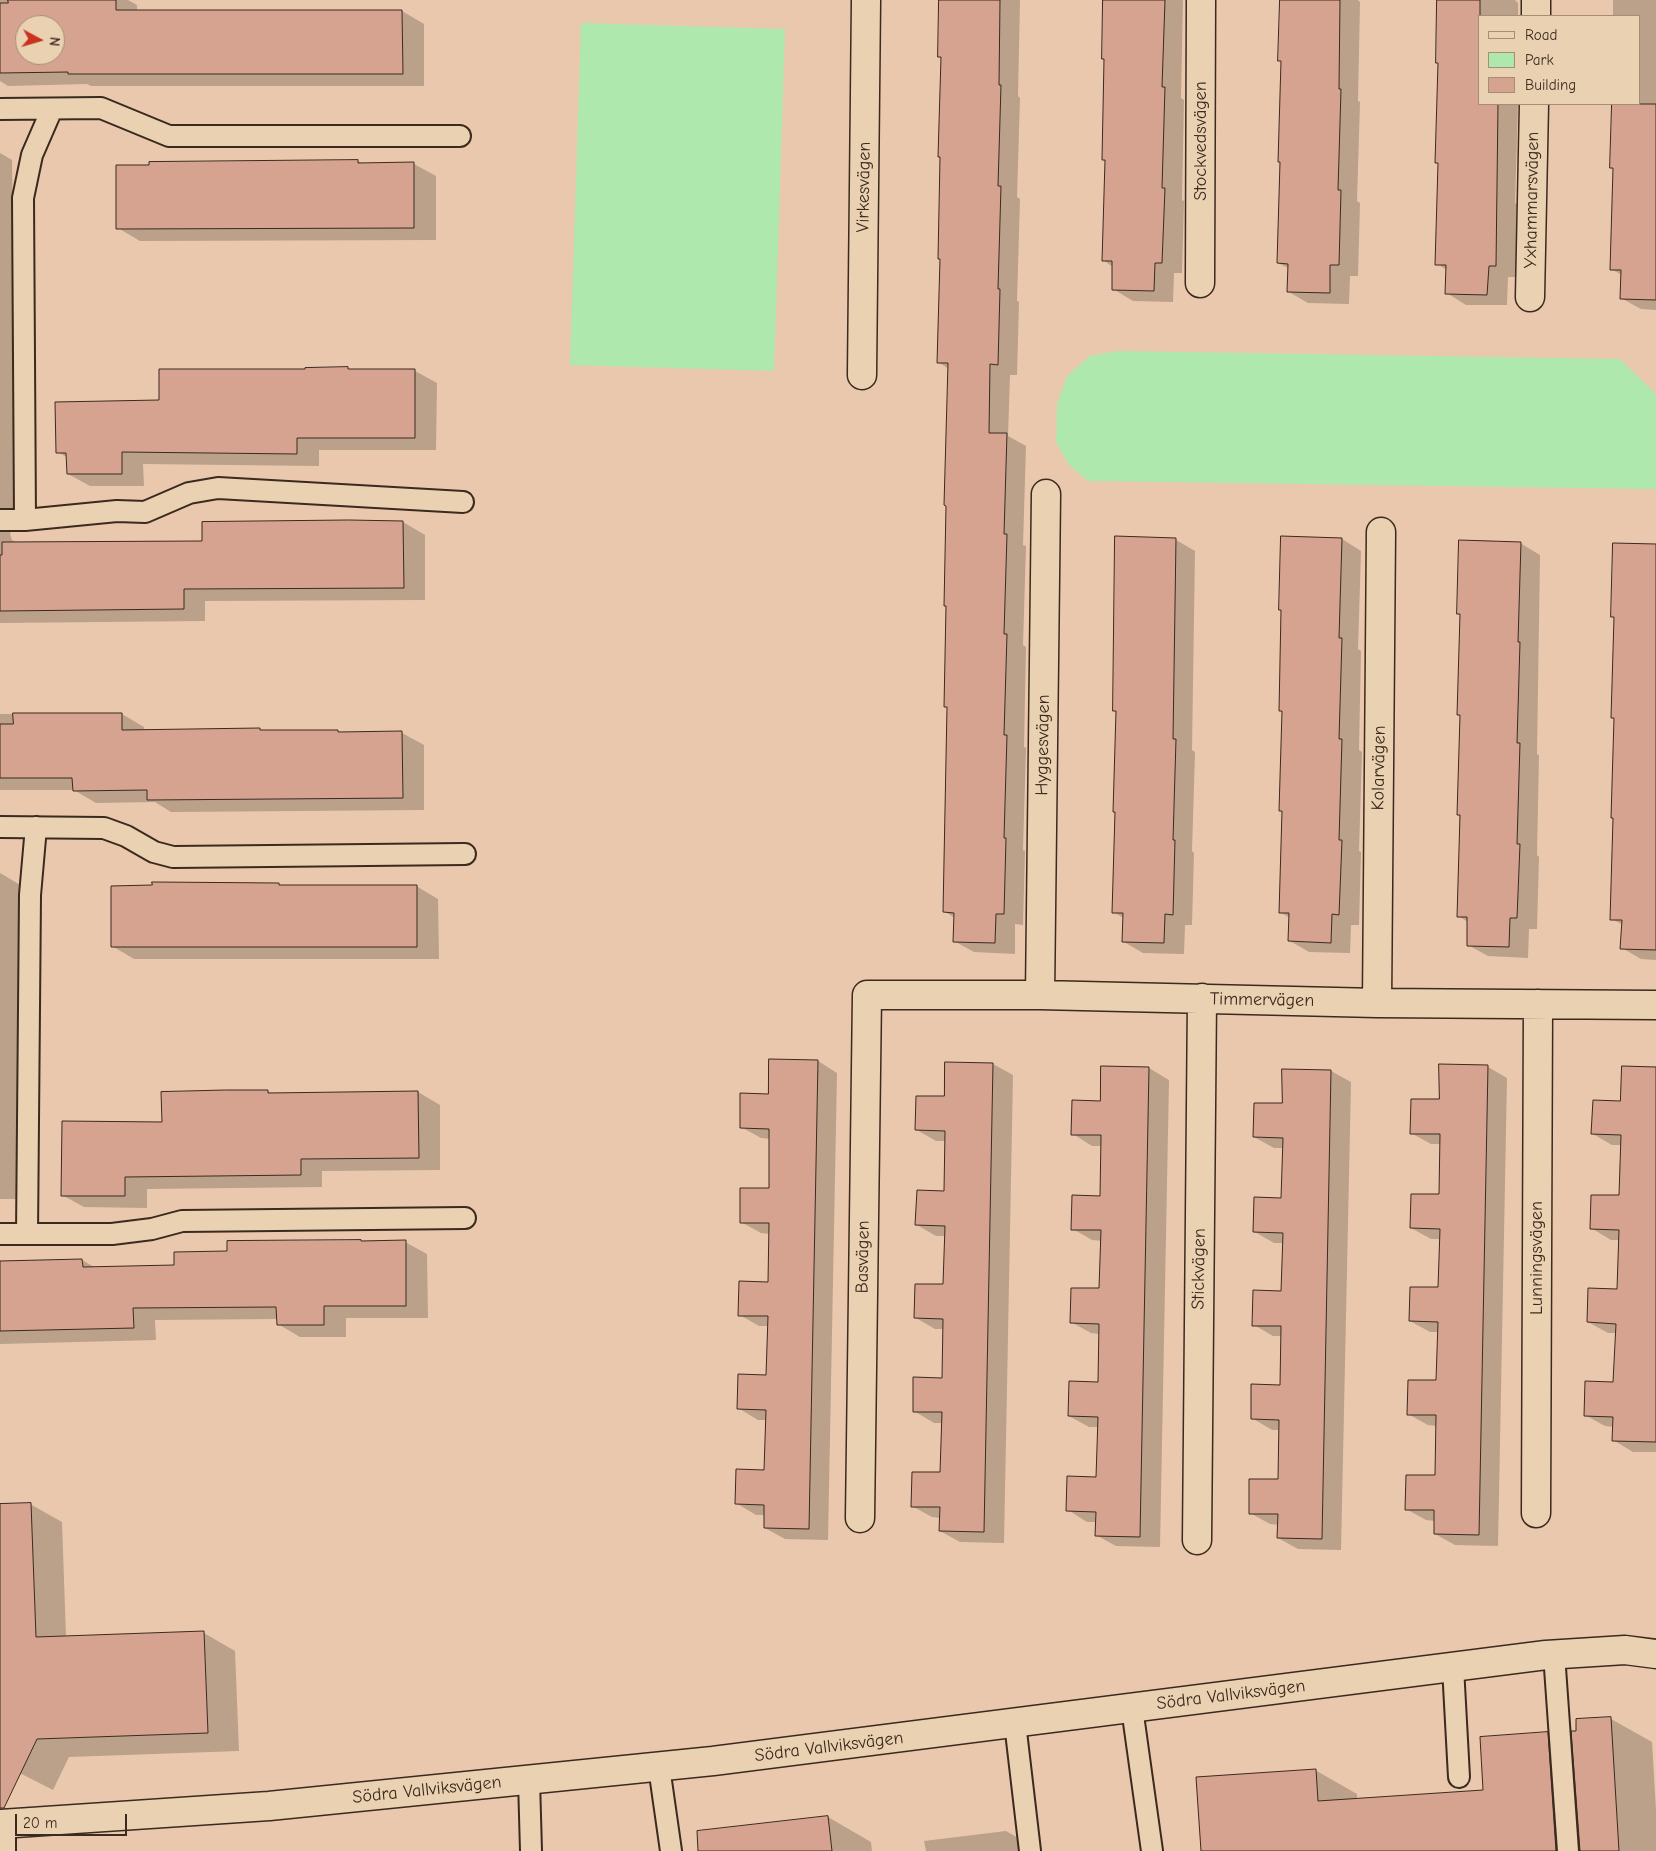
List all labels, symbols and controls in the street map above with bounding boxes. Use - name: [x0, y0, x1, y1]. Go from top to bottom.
- north arrow: [15, 15, 65, 65]
- legend: [1478, 15, 1641, 105]
- text: Road: [1525, 26, 1557, 44]
- text: N: [45, 36, 63, 47]
- text: Park: [1525, 51, 1554, 69]
- text: Building: [1525, 76, 1576, 94]
- street label: Stockvedsvägen: [1190, 81, 1212, 201]
- street label: Yxhammarsvägen: [1520, 131, 1544, 269]
- street label: Virkesvägen: [852, 141, 876, 233]
- street label: Hyggesvägen: [1031, 694, 1055, 796]
- street label: Kolarvägen: [1367, 725, 1391, 811]
- street label: Timmervägen: [1210, 988, 1314, 1012]
- street label: Lunningsvägen: [1526, 1201, 1548, 1315]
- street label: Basvägen: [852, 1220, 874, 1294]
- street label: Stickvägen: [1187, 1228, 1211, 1310]
- street label: Södra Vallviksvägen: [1155, 1675, 1307, 1715]
- street label: Södra Vallviksvägen: [753, 1727, 905, 1767]
- street label: Södra Vallviksvägen: [351, 1771, 503, 1809]
- scale bar: [18, 1804, 130, 1836]
- text: 20 m: [23, 1814, 57, 1832]

